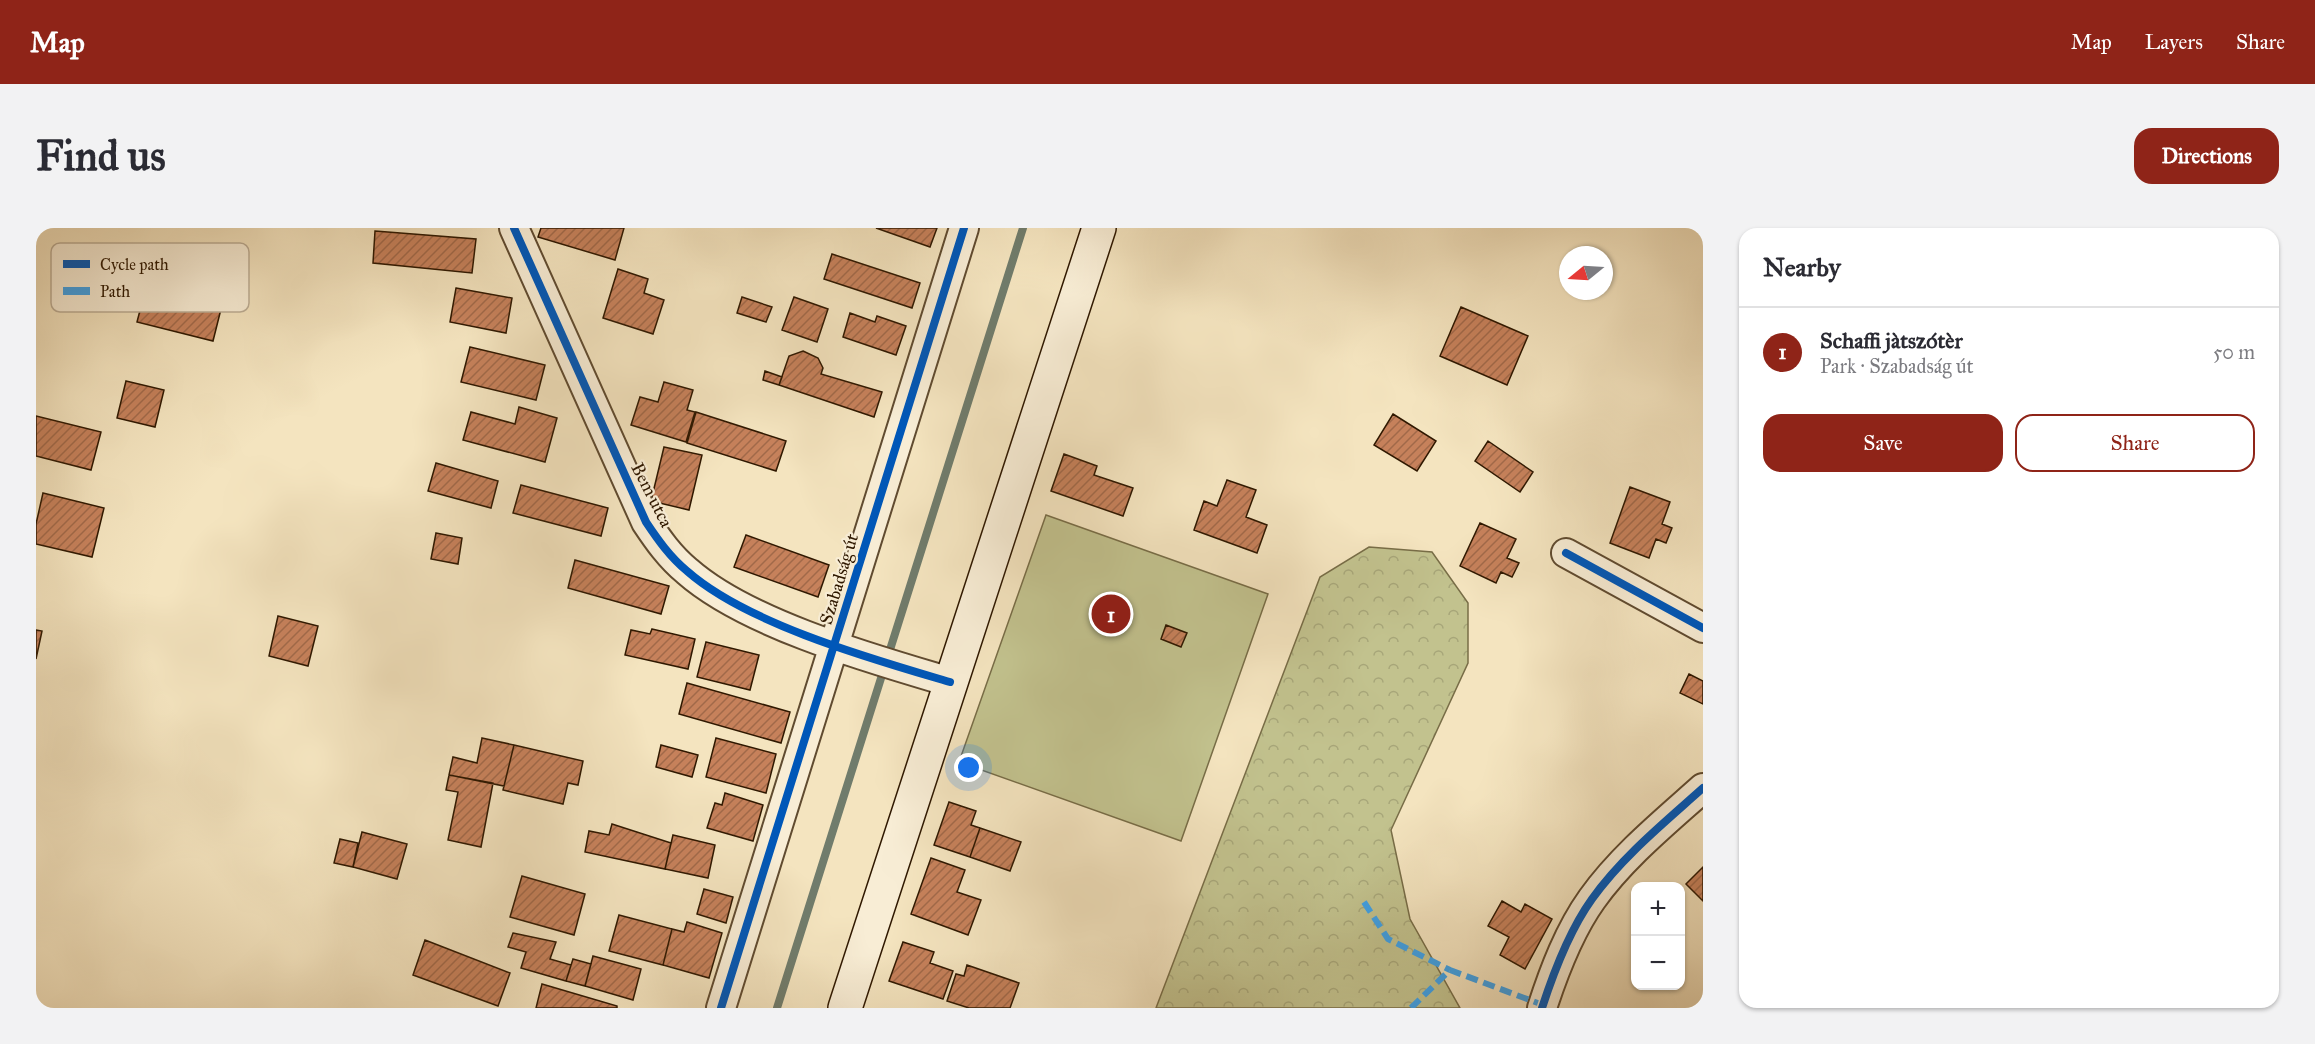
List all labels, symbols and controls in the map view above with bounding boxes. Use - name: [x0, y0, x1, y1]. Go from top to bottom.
- text: Map: [30, 25, 85, 60]
- text: Map: [2071, 29, 2112, 55]
- text: Layers: [2145, 29, 2203, 55]
- text: Share: [2236, 29, 2285, 55]
- button: Directions: [2134, 128, 2279, 184]
- text: Find us: [36, 130, 166, 182]
- legend: [51, 243, 249, 312]
- north arrow: [1559, 246, 1613, 300]
- text: Nearby: [1763, 251, 1841, 283]
- text: Cycle path: [100, 255, 169, 274]
- text: Path: [100, 282, 130, 301]
- text: Schaffi jàtszótèr: [1820, 327, 1963, 354]
- text: 1: [1779, 340, 1786, 364]
- text: 50 m: [2213, 340, 2255, 364]
- text: Park · Szabadság út: [1820, 354, 1974, 378]
- button: Save: [1763, 414, 2003, 472]
- button: Share: [2015, 414, 2255, 472]
- street label: Bem utca: [626, 459, 678, 531]
- street label: Szabadság út: [815, 530, 864, 627]
- pin: 1: [1092, 592, 1130, 636]
- your location: [954, 753, 983, 782]
- map controls: [1631, 882, 1685, 990]
- button: +: [1631, 882, 1685, 936]
- button: −: [1631, 936, 1685, 990]

